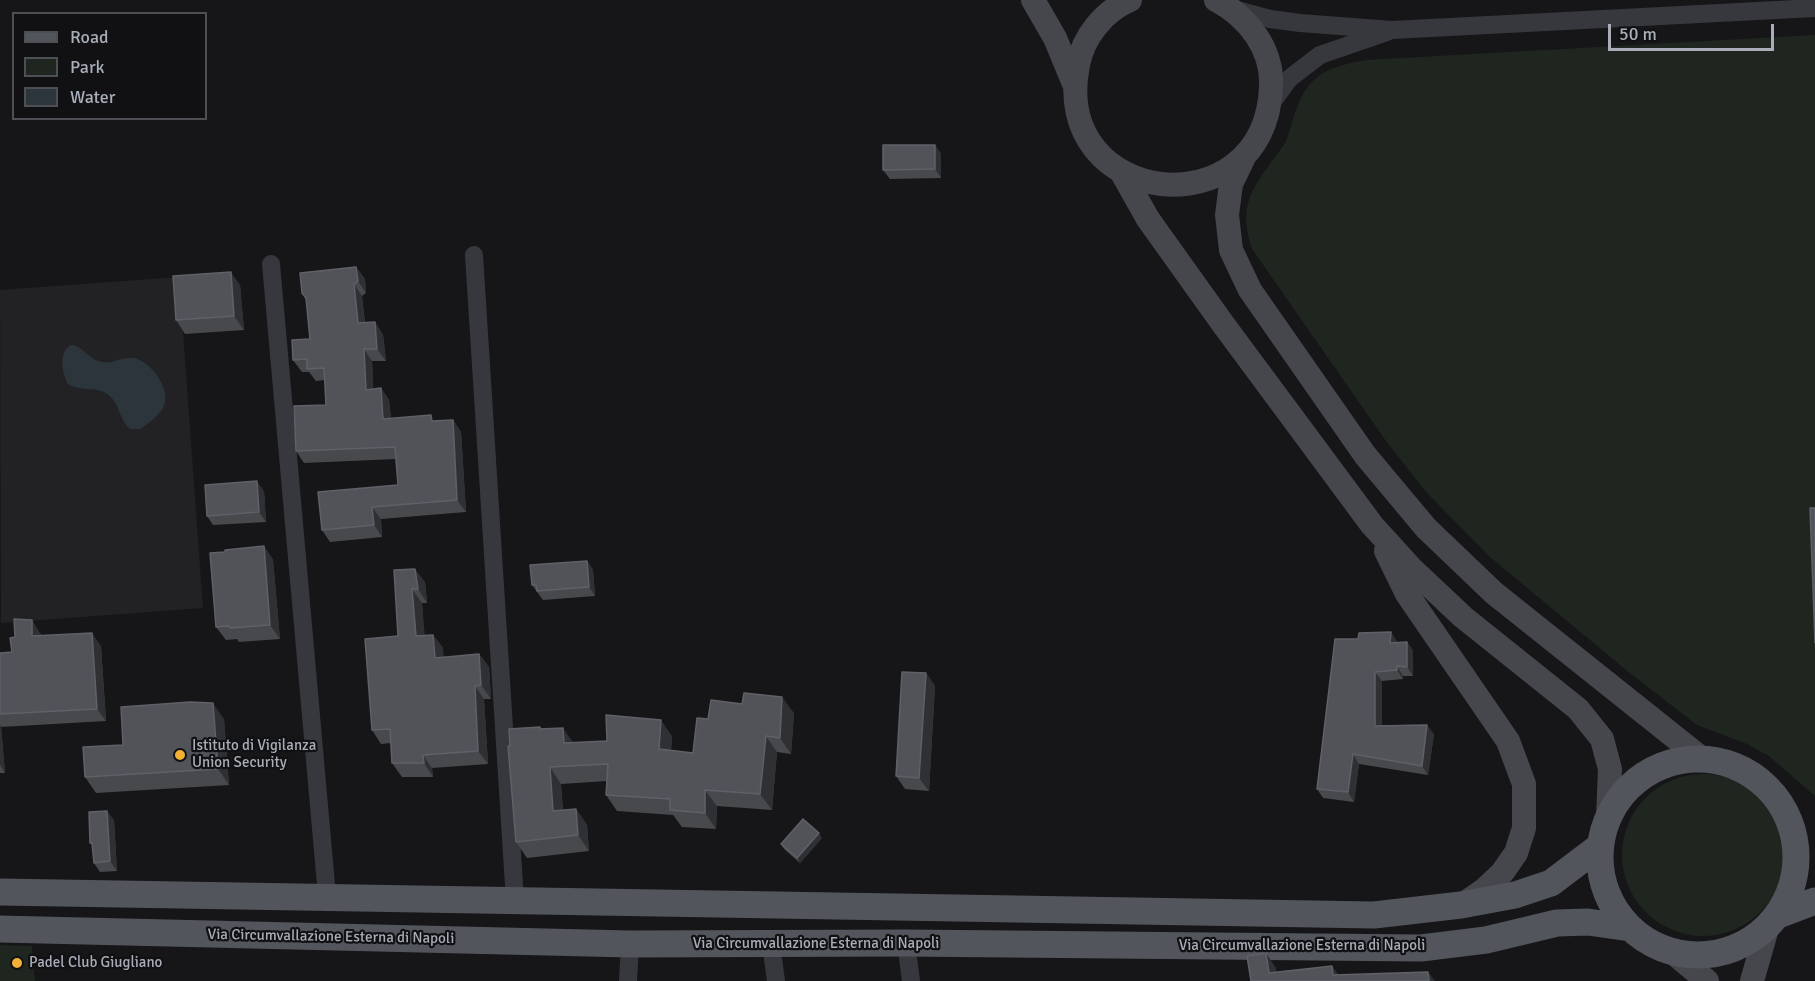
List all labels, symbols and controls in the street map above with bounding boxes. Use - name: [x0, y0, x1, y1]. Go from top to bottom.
- legend: [12, 12, 207, 120]
- scale bar: [1611, 12, 1778, 50]
- text: 50 m: [1619, 23, 1657, 45]
- text: Road: [70, 26, 109, 48]
- text: Park: [70, 56, 105, 78]
- text: Water: [70, 86, 115, 108]
- place label: Istituto di Vigilanza Union Security: [192, 737, 316, 772]
- marker: Istituto di Vigilanza Union Security: [173, 748, 187, 762]
- street label: Via Circumvallazione Esterna di Napoli: [208, 926, 454, 948]
- street label: Via Circumvallazione Esterna di Napoli: [693, 935, 939, 953]
- street label: Via Circumvallazione Esterna di Napoli: [1179, 937, 1425, 955]
- place label: Padel Club Giugliano: [29, 954, 162, 972]
- marker: Padel Club Giugliano: [10, 956, 24, 970]

